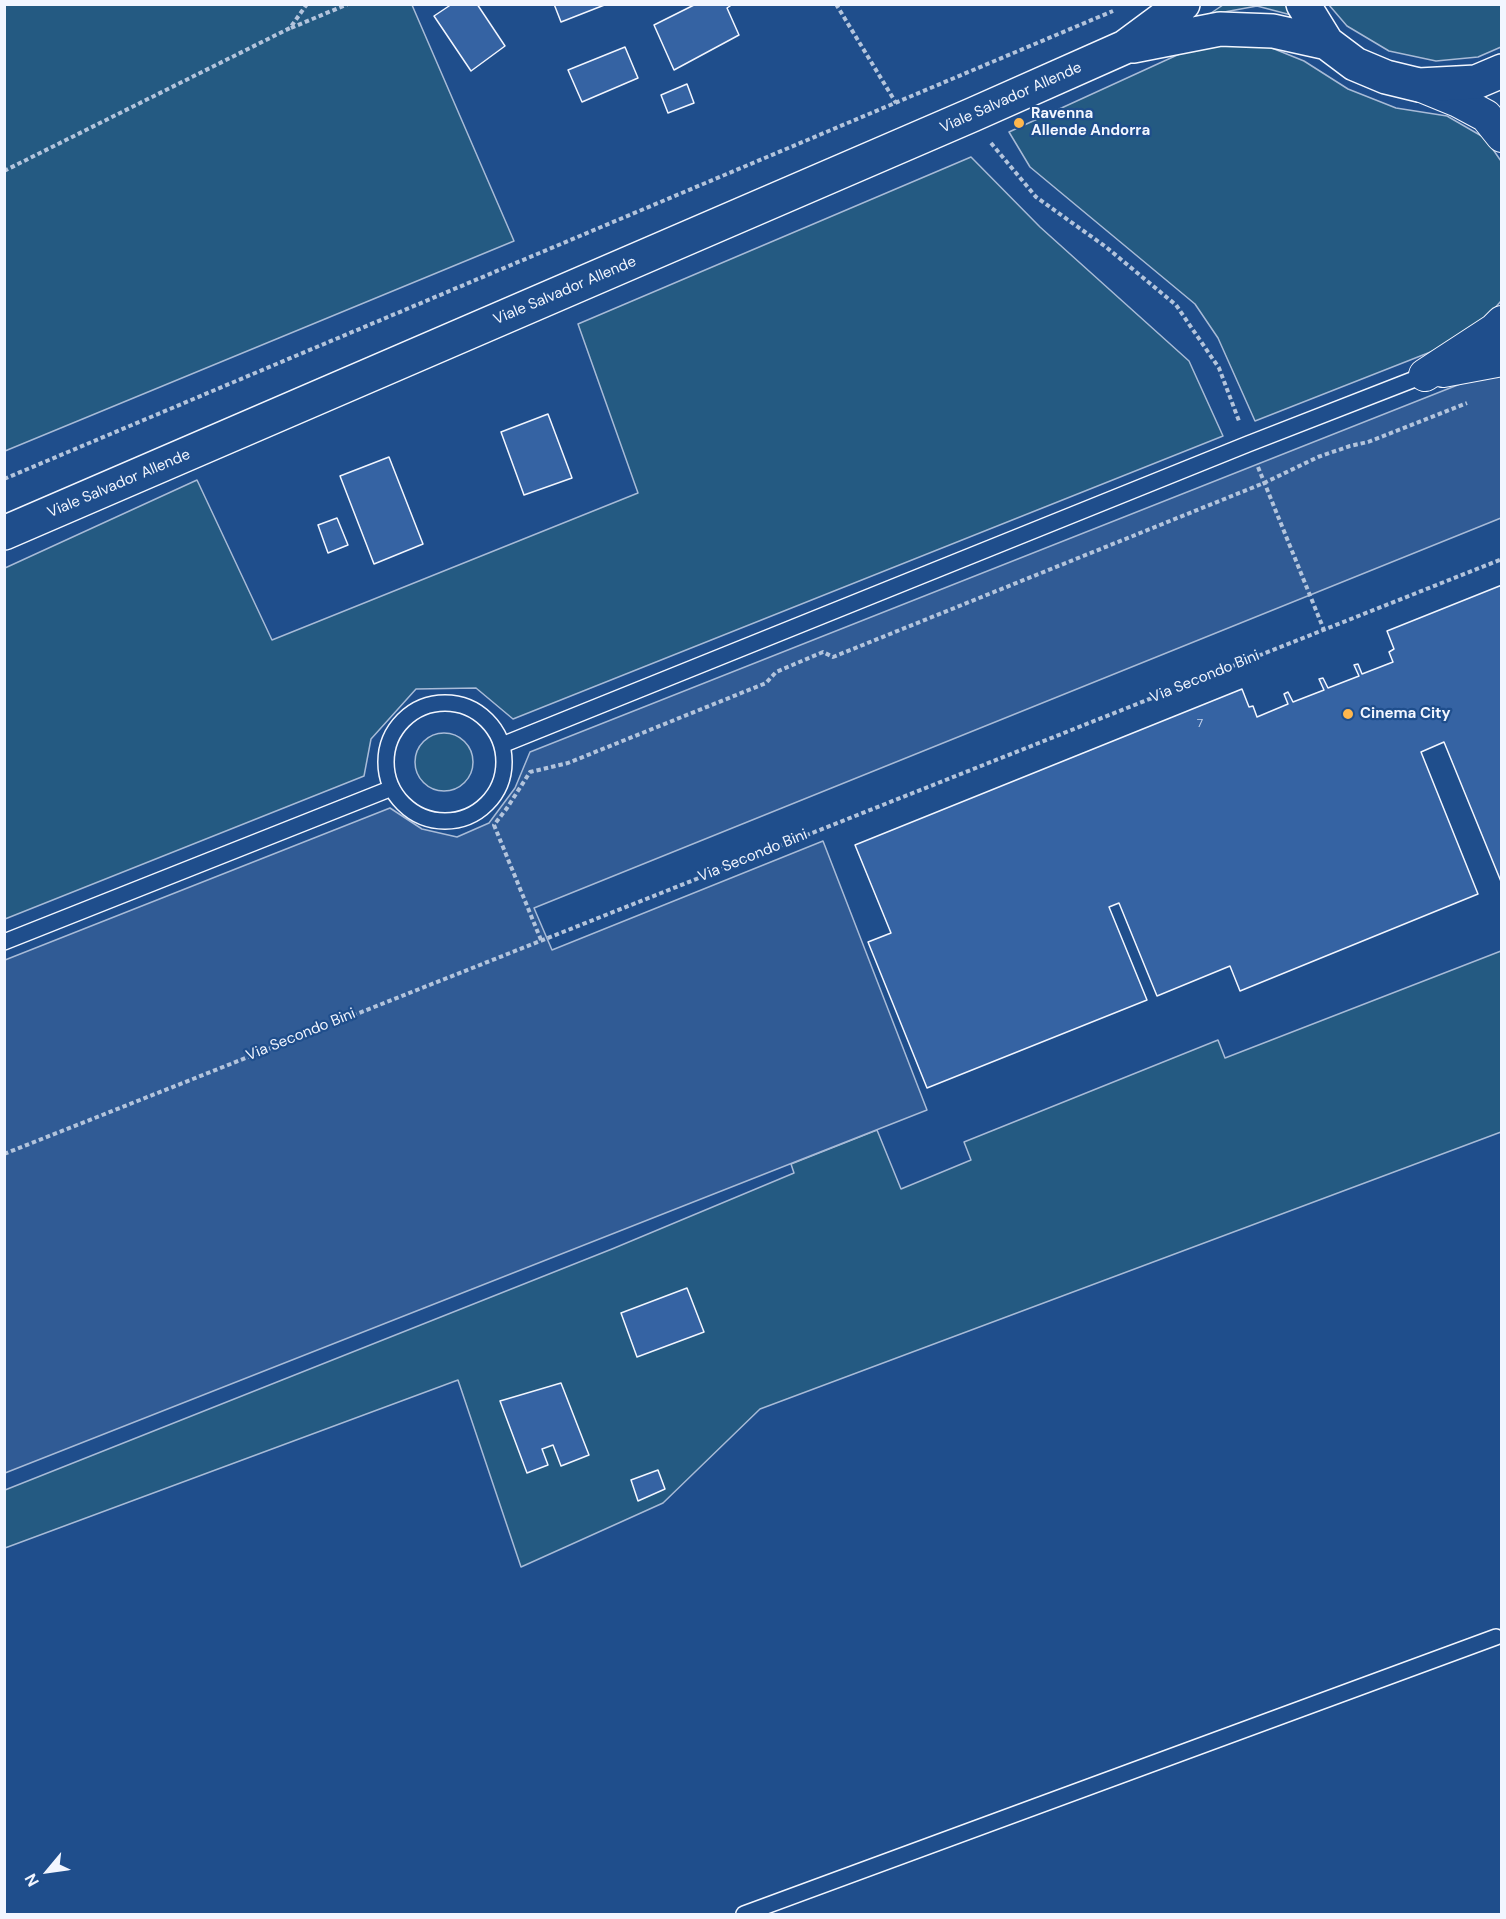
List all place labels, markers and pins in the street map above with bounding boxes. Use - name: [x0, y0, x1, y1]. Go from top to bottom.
- place label: Ravenna Allende Andorra: [1031, 105, 1150, 140]
- marker: Ravenna Allende Andorra: [1012, 116, 1026, 130]
- place label: Cinema City: [1360, 705, 1451, 723]
- marker: Cinema City: [1341, 707, 1355, 721]

